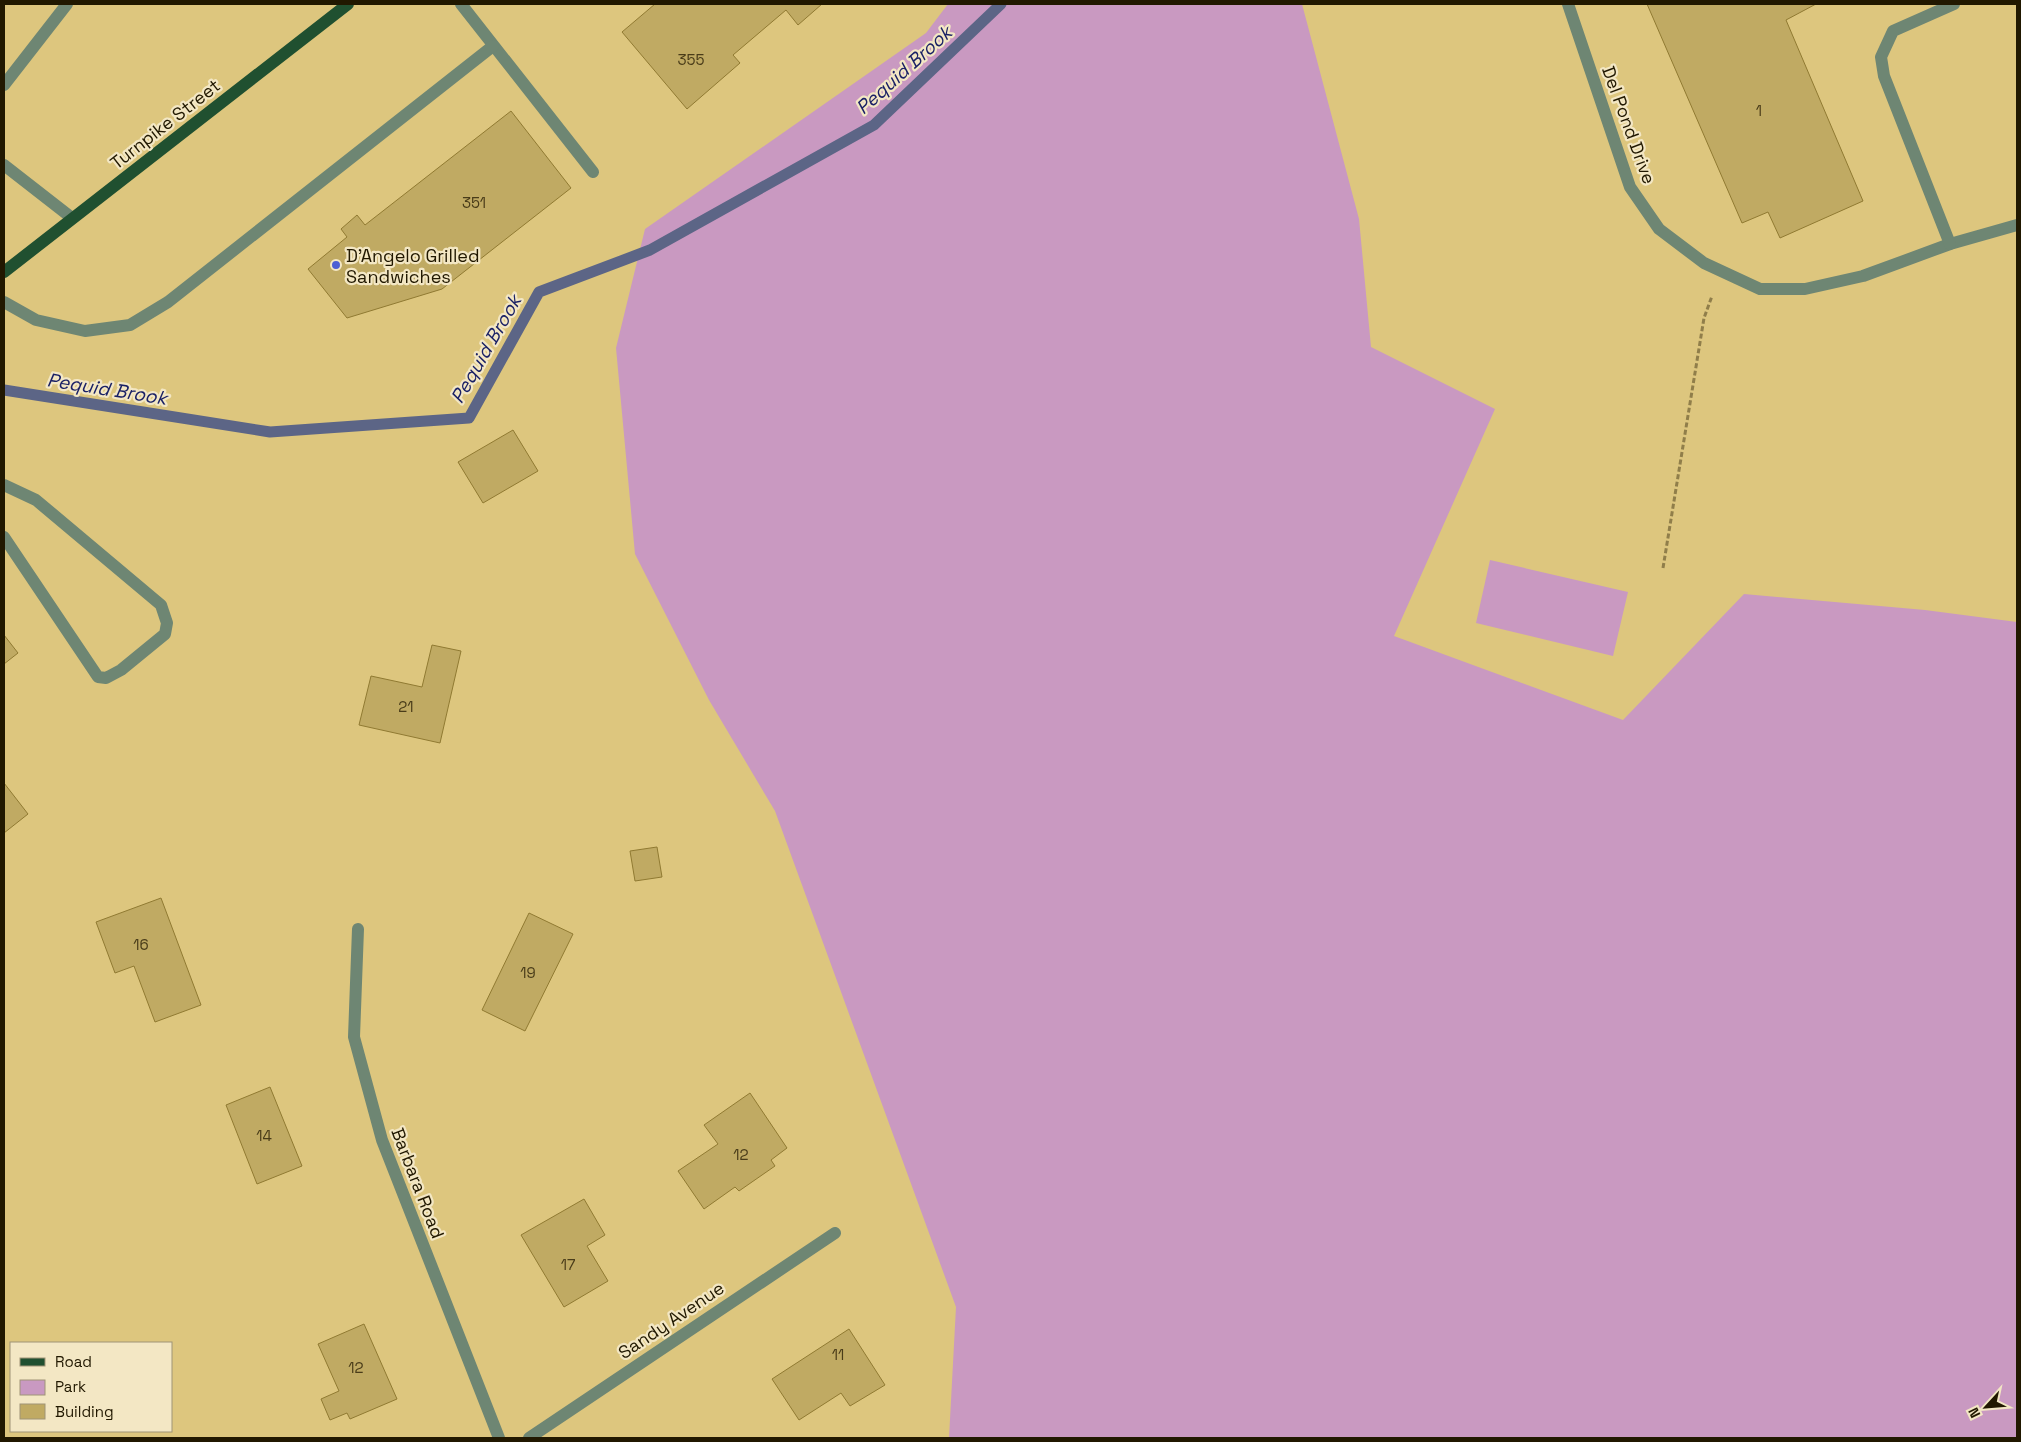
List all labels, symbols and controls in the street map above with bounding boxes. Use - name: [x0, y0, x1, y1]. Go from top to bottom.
- water label: Pequid Brook: [851, 18, 959, 120]
- house number: 355: [677, 50, 705, 69]
- street label: Del Pond Drive: [1597, 63, 1661, 187]
- street label: Turnpike Street: [105, 74, 225, 174]
- house number: 1: [1756, 101, 1762, 120]
- house number: 351: [462, 193, 486, 212]
- place label: D'Angelo Grilled Sandwiches: [346, 244, 480, 288]
- marker: D'Angelo Grilled Sandwiches: [330, 259, 342, 271]
- water label: Pequid Brook: [445, 288, 528, 408]
- water label: Pequid Brook: [45, 367, 171, 411]
- house number: 21: [398, 697, 414, 716]
- house number: 16: [133, 935, 149, 954]
- house number: 19: [520, 963, 536, 982]
- street label: Barbara Road: [386, 1124, 450, 1242]
- house number: 14: [256, 1126, 272, 1145]
- house number: 12: [733, 1145, 749, 1164]
- house number: 17: [561, 1255, 575, 1274]
- street label: Sandy Avenue: [614, 1276, 728, 1364]
- legend: [10, 1342, 172, 1432]
- house number: 11: [832, 1345, 844, 1364]
- text: Road: [55, 1352, 92, 1371]
- house number: 12: [348, 1358, 364, 1377]
- text: Park: [55, 1377, 86, 1396]
- north arrow: [1961, 1382, 2011, 1432]
- text: Building: [55, 1402, 114, 1421]
- text: N: [1964, 1405, 1984, 1421]

